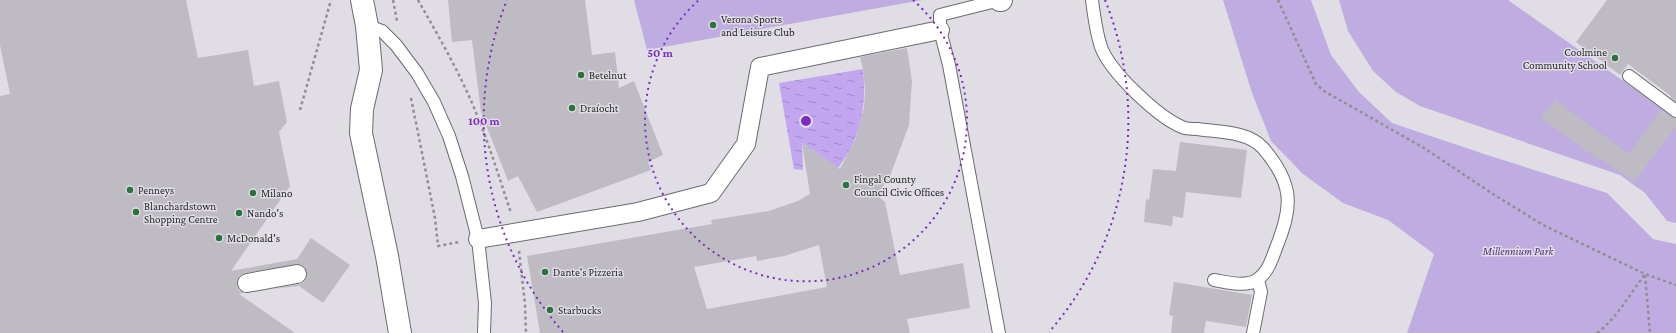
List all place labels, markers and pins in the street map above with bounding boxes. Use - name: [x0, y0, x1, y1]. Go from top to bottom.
- place label: Verona Sports and Leisure Club: [721, 13, 795, 38]
- marker: Verona Sports and Leisure Club: [708, 20, 718, 30]
- place label: Coolmine Community School: [1523, 46, 1607, 72]
- marker: Coolmine Community School: [1610, 53, 1620, 63]
- place label: Betelnut: [589, 69, 627, 81]
- marker: Betelnut: [576, 70, 586, 80]
- place label: Draíocht: [580, 102, 619, 114]
- marker: Draíocht: [567, 103, 577, 113]
- centre of rings: [799, 114, 813, 128]
- place label: Fingal County Council Civic Offices: [854, 173, 944, 198]
- marker: Fingal County Council Civic Offices: [841, 180, 851, 190]
- place label: Penneys: [138, 184, 174, 197]
- marker: Penneys: [125, 185, 135, 195]
- place label: Milano: [261, 187, 293, 199]
- marker: Milano: [248, 188, 258, 198]
- place label: Blanchardstown Shopping Centre: [144, 200, 218, 226]
- marker: Blanchardstown Shopping Centre: [131, 207, 141, 217]
- place label: Nando's: [247, 207, 283, 219]
- marker: Nando's: [234, 208, 244, 218]
- place label: McDonald's: [227, 232, 280, 244]
- marker: McDonald's: [214, 233, 224, 243]
- place label: Dante's Pizzeria: [553, 266, 623, 278]
- marker: Dante's Pizzeria: [540, 267, 550, 277]
- place label: Starbucks: [558, 304, 601, 316]
- marker: Starbucks: [545, 305, 555, 315]

